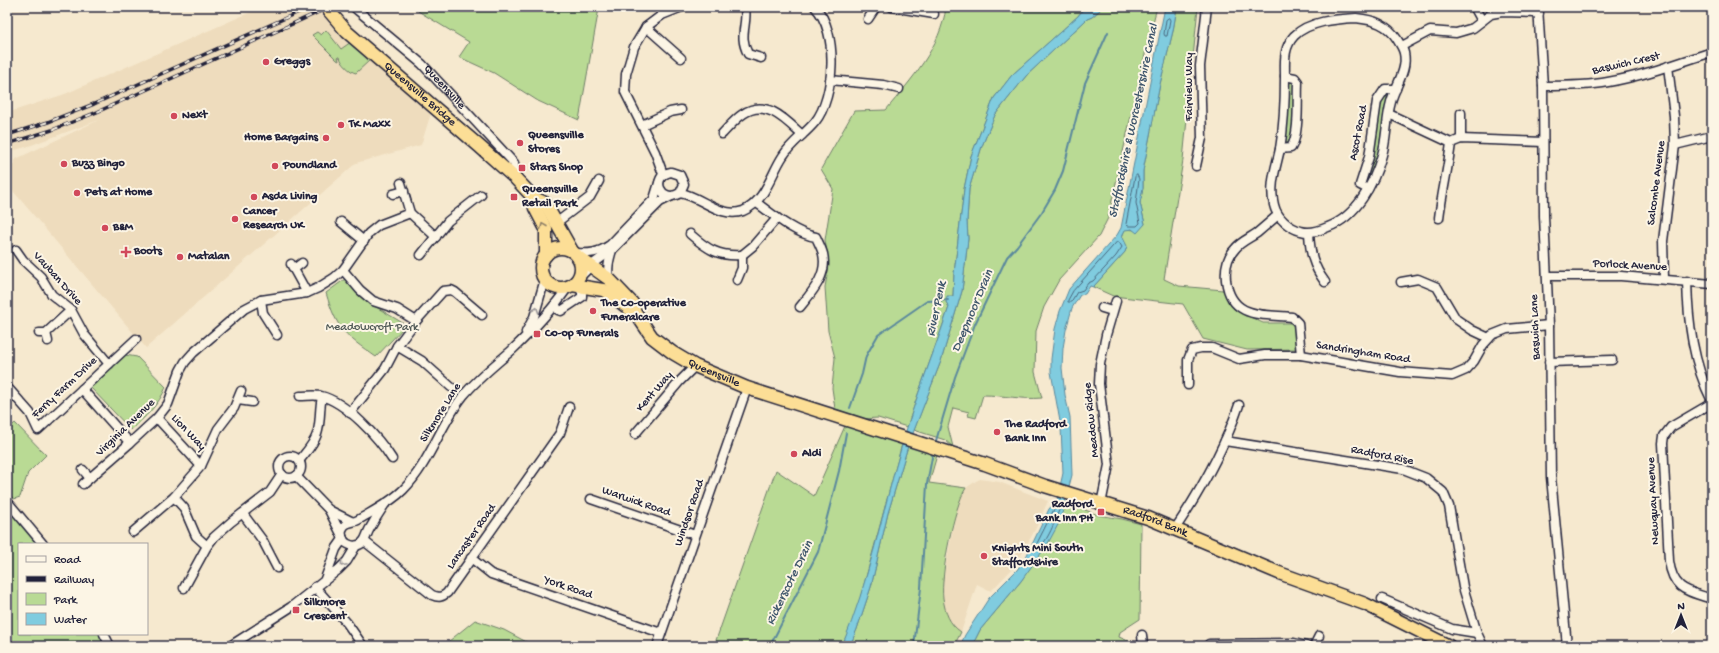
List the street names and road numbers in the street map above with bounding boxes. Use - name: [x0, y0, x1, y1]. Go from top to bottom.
- street label: Baswich Crest: [1590, 49, 1662, 79]
- street label: Fairview Way: [1183, 53, 1197, 122]
- street label: Queensville Bridge: [380, 59, 459, 130]
- street label: Queensville: [420, 62, 468, 113]
- street label: Ascot Road: [1347, 103, 1371, 162]
- street label: Salcombe Avenue: [1645, 139, 1669, 226]
- street label: Vauban Drive: [29, 249, 85, 309]
- street label: Porlock Avenue: [1592, 257, 1668, 275]
- street label: Baswich Lane: [1528, 293, 1544, 361]
- street label: Sandringham Road: [1315, 339, 1412, 367]
- street label: Ferry Farm Drive: [29, 354, 101, 423]
- street label: Queensville: [685, 356, 743, 391]
- street label: Kent Way: [634, 369, 676, 415]
- street label: Silkmore Lane: [417, 380, 465, 445]
- street label: Meadow Ridge: [1081, 381, 1103, 458]
- street label: Virginia Avenue: [93, 396, 159, 460]
- street label: Lion Way: [168, 412, 208, 454]
- street label: Radford Rise: [1349, 443, 1415, 469]
- street label: Newquay Avenue: [1645, 456, 1663, 545]
- street label: Windsor Road: [672, 477, 708, 548]
- street label: Warwick Road: [600, 484, 673, 521]
- street label: Lancaster Road: [444, 501, 500, 572]
- street label: Radford Bank: [1121, 504, 1191, 541]
- street label: York Road: [541, 573, 595, 603]

